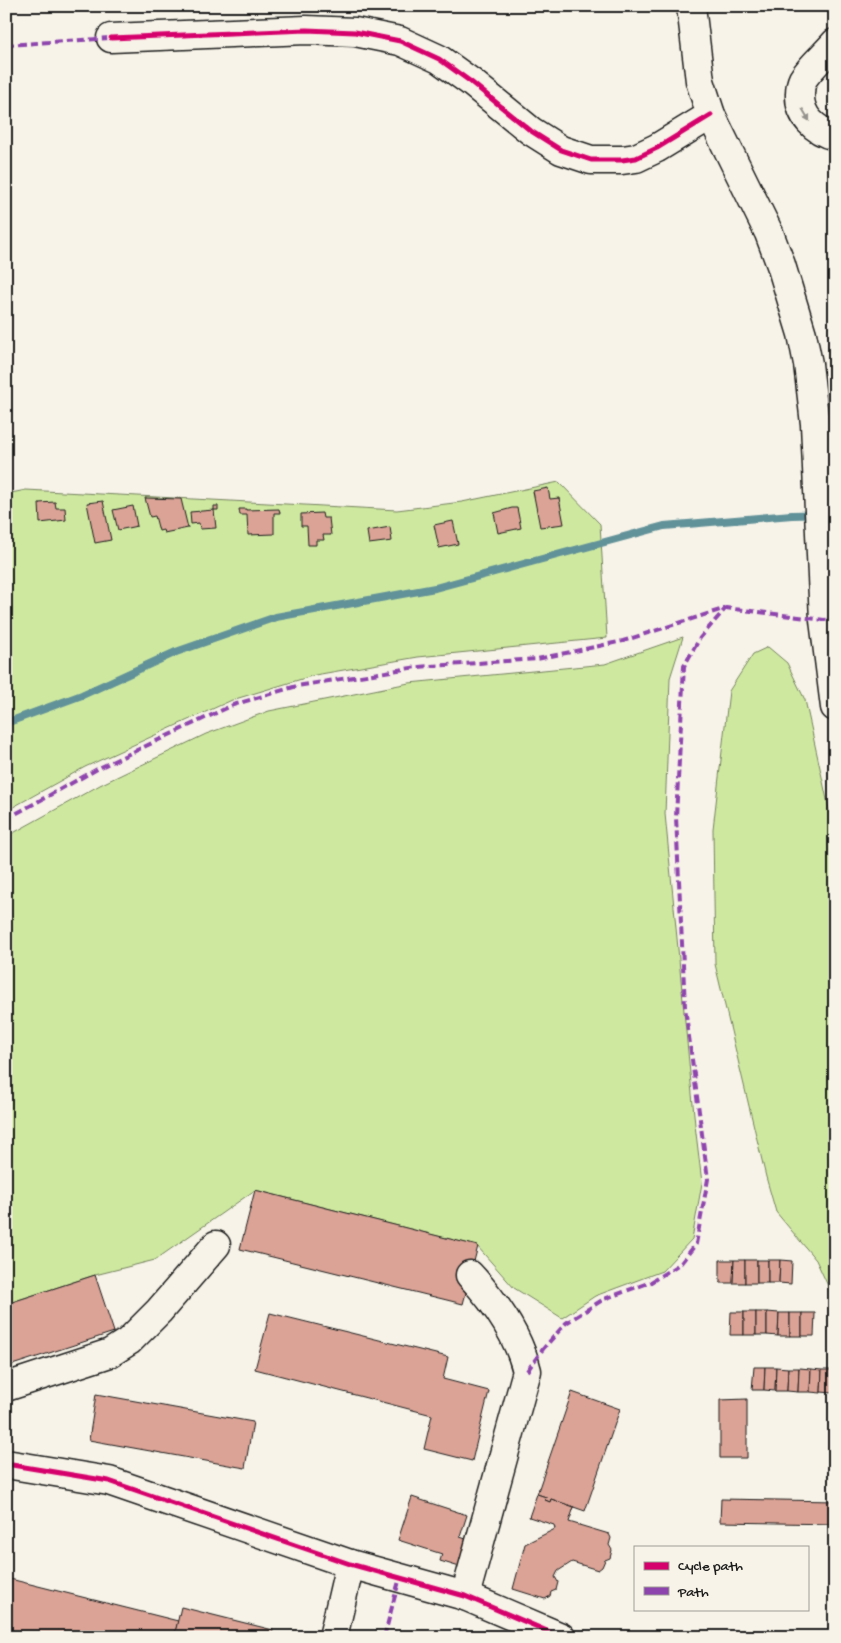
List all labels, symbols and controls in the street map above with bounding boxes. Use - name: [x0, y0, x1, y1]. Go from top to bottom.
- one-way arrow: [802, 108, 810, 123]
- legend: [634, 1546, 808, 1610]
- text: Cycle path: [678, 1558, 743, 1576]
- text: Path: [677, 1584, 709, 1602]

